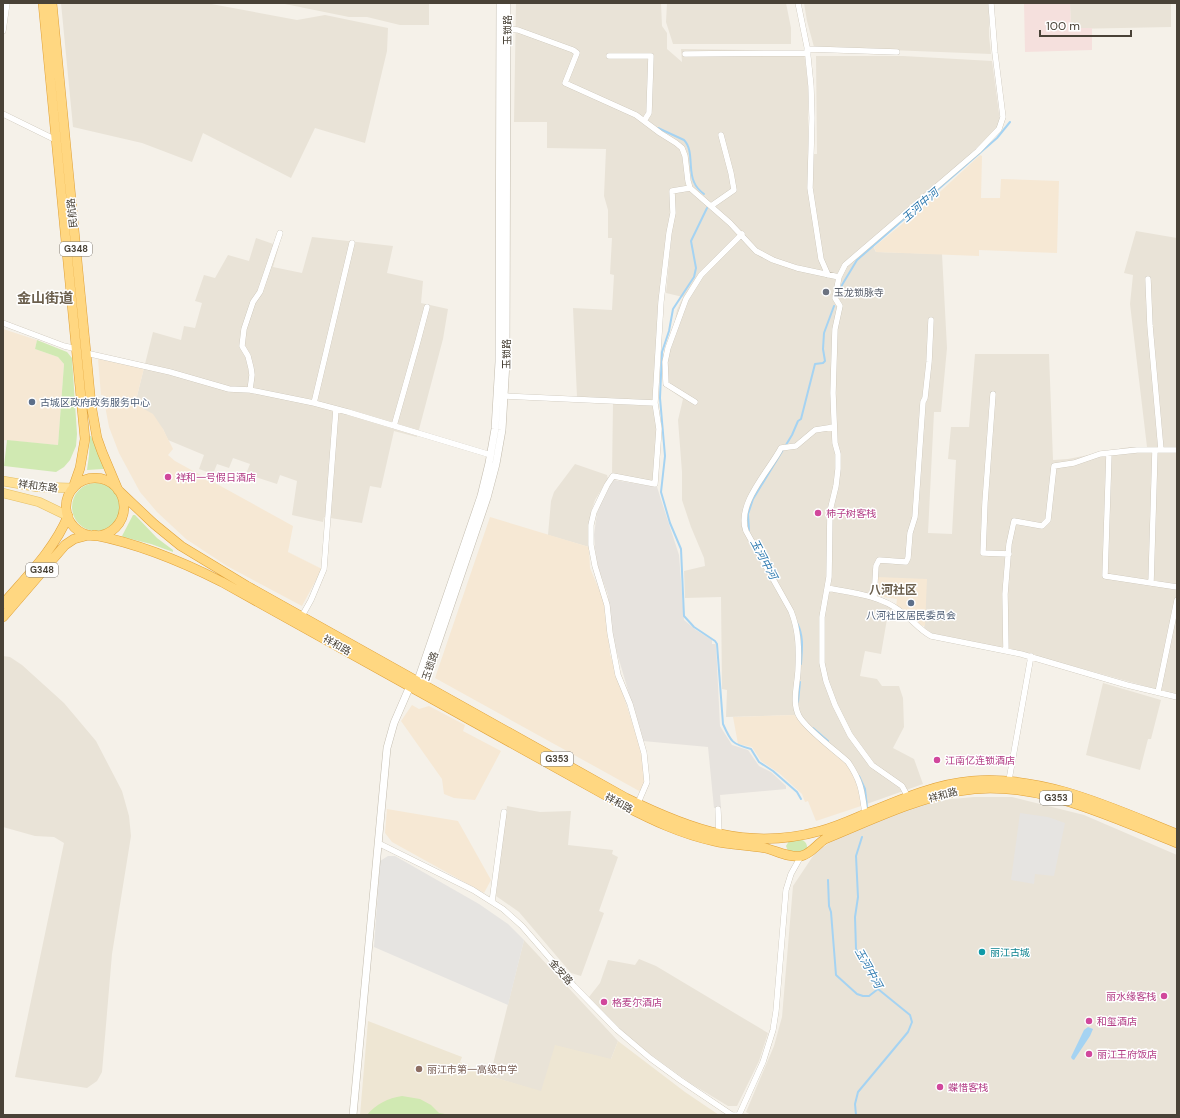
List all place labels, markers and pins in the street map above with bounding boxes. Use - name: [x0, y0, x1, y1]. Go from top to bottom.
- place label: 玉龙锁脉寺: [834, 286, 884, 299]
- marker: 玉龙锁脉寺: [821, 287, 831, 297]
- place label: 古城区政府政务服务中心: [40, 396, 150, 409]
- marker: 古城区政府政务服务中心: [27, 397, 37, 407]
- place label: 祥和一号假日酒店: [176, 471, 256, 484]
- marker: 祥和一号假日酒店: [163, 472, 173, 482]
- place label: 柿子树客栈: [826, 507, 876, 520]
- marker: 柿子树客栈: [813, 508, 823, 518]
- marker: 八河社区居民委员会: [906, 598, 916, 608]
- place label: 八河社区居民委员会: [866, 609, 956, 622]
- place label: 江南亿连锁酒店: [945, 754, 1015, 767]
- marker: 江南亿连锁酒店: [932, 755, 942, 765]
- place label: 丽江古城: [990, 946, 1030, 959]
- marker: 丽江古城: [977, 947, 987, 957]
- place label: 丽水缘客栈: [1106, 990, 1156, 1003]
- marker: 丽水缘客栈: [1159, 991, 1169, 1001]
- place label: 格麦尔酒店: [612, 996, 662, 1009]
- marker: 格麦尔酒店: [599, 997, 609, 1007]
- place label: 和玺酒店: [1097, 1015, 1137, 1028]
- marker: 和玺酒店: [1084, 1016, 1094, 1026]
- place label: 丽江王府饭店: [1097, 1048, 1157, 1061]
- marker: 丽江王府饭店: [1084, 1049, 1094, 1059]
- place label: 丽江市第一高级中学: [427, 1063, 517, 1076]
- marker: 丽江市第一高级中学: [414, 1064, 424, 1074]
- place label: 蝶惜客栈: [948, 1081, 988, 1094]
- marker: 蝶惜客栈: [935, 1082, 945, 1092]

